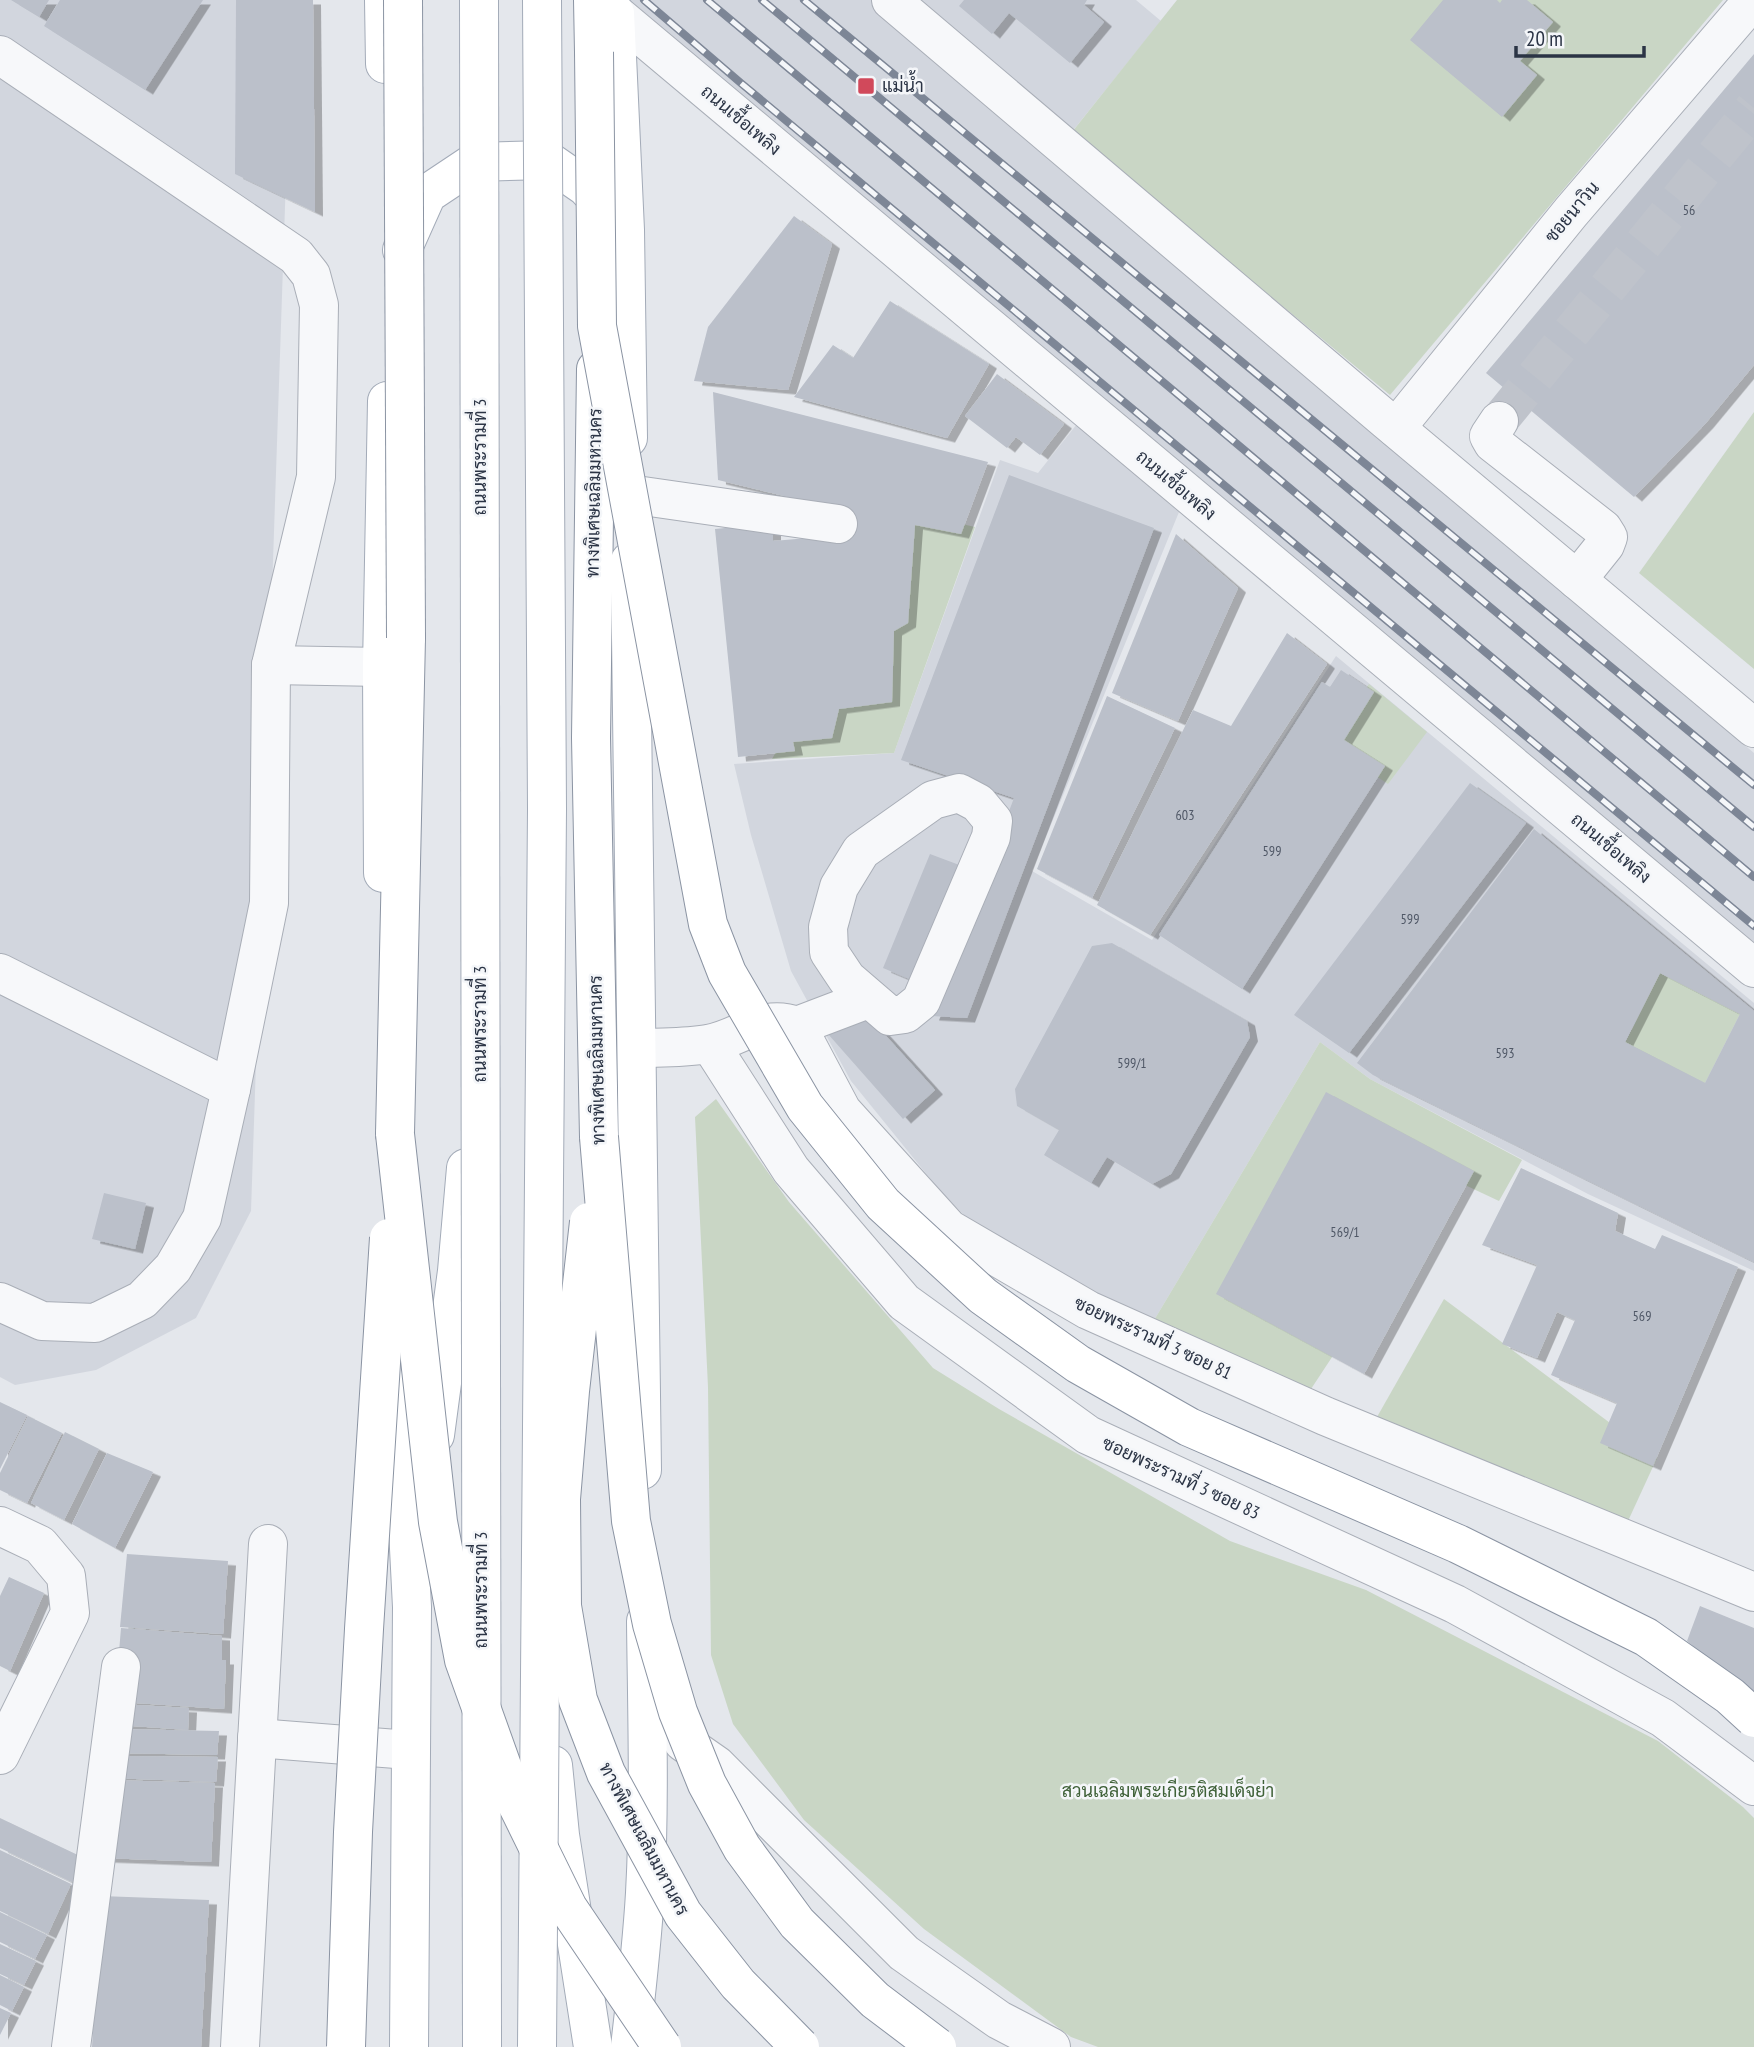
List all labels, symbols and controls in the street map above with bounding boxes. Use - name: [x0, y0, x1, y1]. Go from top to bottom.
- scale bar: [1516, 14, 1644, 58]
- text: 20 m: [1526, 25, 1563, 52]
- place label: แม่น้ำ: [882, 70, 924, 97]
- street label: ถนนเชื้อเพลิง: [697, 76, 789, 160]
- marker: แม่น้ำ: [856, 76, 876, 96]
- street label: ซอยนาวิน: [1539, 176, 1604, 247]
- house number: 56: [1683, 201, 1695, 219]
- street label: ถนนพระรามที่ 3: [464, 399, 491, 515]
- street label: ทางพิเศษเฉลิมมหานคร: [581, 408, 606, 578]
- street label: ถนนเชื้อเพลิง: [1132, 441, 1224, 525]
- street label: ถนนเชื้อเพลิง: [1567, 804, 1659, 888]
- house number: 603: [1176, 806, 1194, 824]
- house number: 599: [1263, 842, 1281, 860]
- house number: 599: [1401, 910, 1419, 928]
- street label: ถนนพระรามที่ 3: [464, 966, 491, 1082]
- street label: ทางพิเศษเฉลิมมหานคร: [584, 975, 609, 1145]
- house number: 593: [1496, 1044, 1514, 1062]
- house number: 599/1: [1117, 1054, 1147, 1072]
- house number: 569/1: [1330, 1223, 1360, 1241]
- street label: ซอยพระรามที่ 3 ซอย 81: [1071, 1287, 1237, 1384]
- house number: 569: [1633, 1307, 1651, 1325]
- street label: ซอยพระรามที่ 3 ซอย 83: [1099, 1427, 1265, 1524]
- street label: ถนนพระรามที่ 3: [465, 1532, 492, 1648]
- street label: ทางพิเศษเฉลิมมหานคร: [594, 1758, 695, 1919]
- park label: สวนเฉลิมพระเกียรติสมเด็จย่า: [1062, 1777, 1274, 1802]

